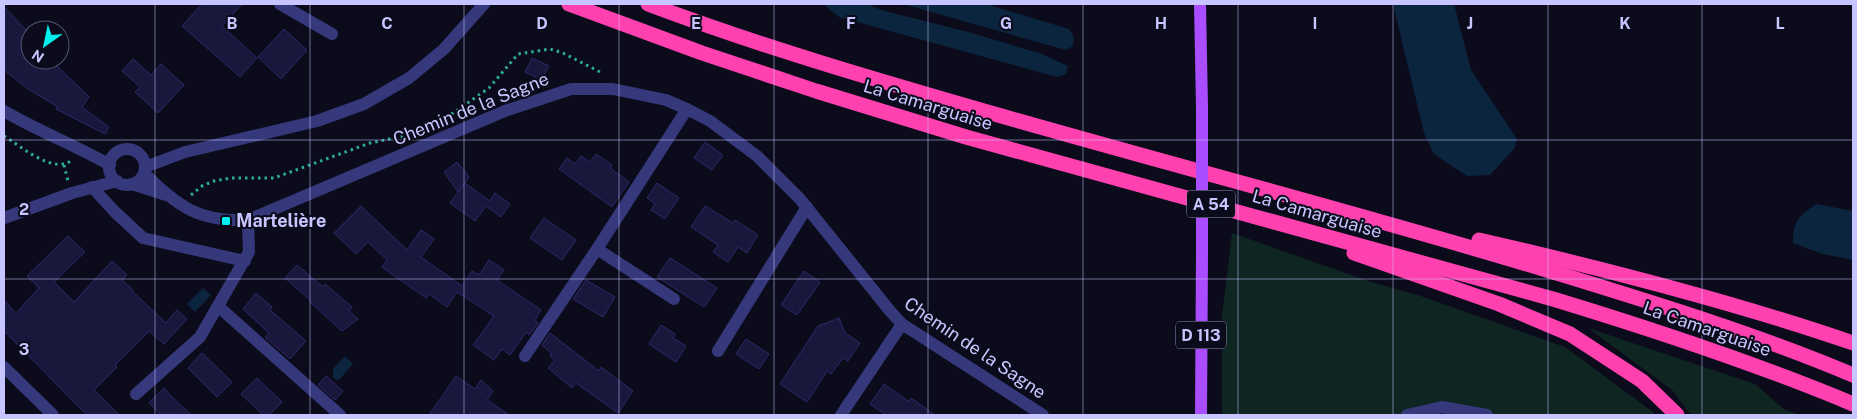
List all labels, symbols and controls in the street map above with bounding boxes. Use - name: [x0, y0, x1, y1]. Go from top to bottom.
- text: B: [227, 14, 238, 33]
- text: C: [381, 14, 393, 33]
- text: D: [536, 14, 548, 33]
- text: E: [691, 14, 701, 33]
- text: F: [846, 14, 856, 33]
- text: G: [1000, 14, 1012, 33]
- text: H: [1155, 14, 1167, 33]
- text: I: [1313, 14, 1317, 33]
- text: J: [1467, 14, 1473, 33]
- text: K: [1619, 14, 1631, 33]
- text: L: [1775, 14, 1785, 33]
- north arrow: [20, 20, 70, 70]
- text: N: [29, 46, 47, 66]
- street label: Chemin de la Sagne: [390, 68, 552, 149]
- street label: La Camarguaise: [861, 75, 995, 134]
- street label: La Camarguaise: [1250, 185, 1384, 242]
- road number: A 54: [1187, 190, 1235, 218]
- text: 2: [19, 200, 29, 219]
- place label: Martelière: [236, 210, 326, 231]
- marker: Martelière: [220, 215, 232, 227]
- street label: Chemin de la Sagne: [900, 292, 1050, 403]
- street label: La Camarguaise: [1640, 297, 1774, 360]
- road number: D 113: [1176, 322, 1226, 348]
- text: 3: [19, 340, 29, 359]

